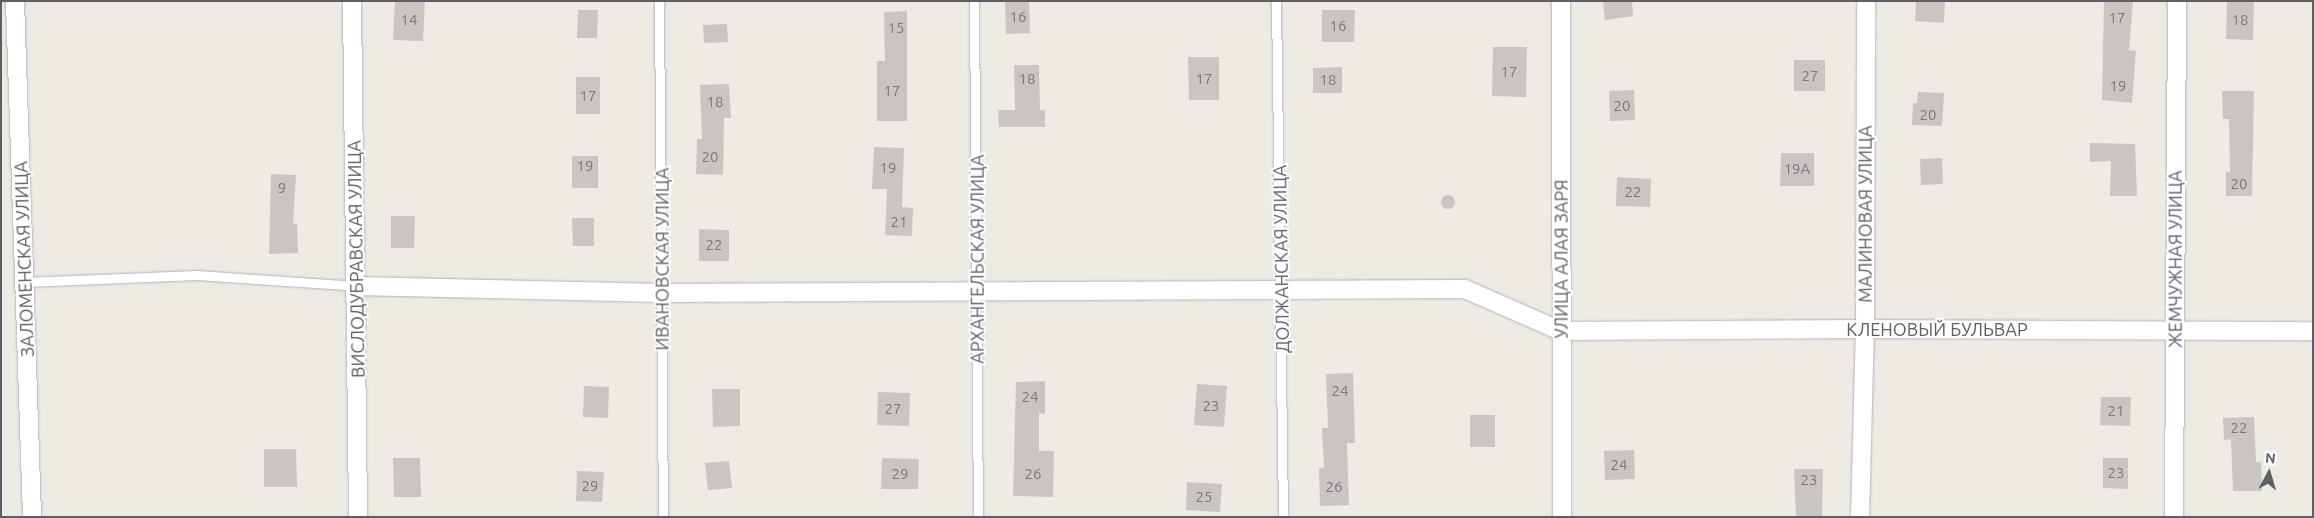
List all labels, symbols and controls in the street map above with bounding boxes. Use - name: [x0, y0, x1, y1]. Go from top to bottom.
- house number: 16: [1010, 8, 1026, 26]
- house number: 17: [2109, 9, 2125, 27]
- house number: 14: [401, 11, 417, 29]
- house number: 18: [2232, 11, 2248, 29]
- house number: 16: [1330, 17, 1346, 35]
- house number: 15: [888, 19, 904, 37]
- house number: 17: [1501, 63, 1517, 81]
- house number: 27: [1802, 67, 1818, 85]
- house number: 18: [1019, 70, 1035, 88]
- house number: 17: [1196, 70, 1212, 88]
- house number: 18: [1320, 71, 1336, 89]
- house number: 19: [2110, 77, 2126, 95]
- house number: 17: [884, 82, 900, 100]
- house number: 17: [580, 87, 596, 105]
- house number: 18: [707, 93, 723, 111]
- house number: 20: [1614, 97, 1630, 115]
- house number: 20: [1920, 106, 1936, 124]
- street label: МАЛИНОВАЯ УЛИЦА: [1854, 125, 1876, 303]
- street label: ВИСЛОДУБРАВСКАЯ УЛИЦА: [343, 140, 369, 378]
- house number: 20: [702, 148, 718, 166]
- street label: АРХАНГЕЛЬСКАЯ УЛИЦА: [966, 154, 988, 364]
- house number: 19: [577, 157, 593, 175]
- house number: 19: [880, 159, 896, 177]
- house number: 19А: [1784, 160, 1810, 178]
- street label: ЗАЛОМЕНСКАЯ УЛИЦА: [10, 161, 38, 357]
- street label: ДОЛЖАНСКАЯ УЛИЦА: [1269, 165, 1293, 353]
- street label: ИВАНОВСКАЯ УЛИЦА: [651, 167, 673, 351]
- street label: ЖЕМЧУЖНАЯ УЛИЦА: [2164, 170, 2186, 348]
- house number: 20: [2231, 175, 2247, 193]
- house number: 9: [278, 179, 286, 197]
- street label: УЛИЦА АЛАЯ ЗАРЯ: [1550, 179, 1572, 339]
- house number: 22: [1625, 183, 1641, 201]
- house number: 21: [891, 213, 907, 231]
- house number: 22: [706, 236, 722, 254]
- street label: КЛЕНОВЫЙ БУЛЬВАР: [1846, 318, 2028, 340]
- house number: 24: [1332, 382, 1348, 400]
- house number: 24: [1022, 388, 1038, 406]
- house number: 23: [1203, 397, 1219, 415]
- house number: 27: [885, 400, 901, 418]
- house number: 21: [2108, 402, 2124, 420]
- house number: 22: [2231, 419, 2247, 437]
- north arrow: [2244, 448, 2294, 498]
- text: N: [2265, 450, 2277, 467]
- house number: 24: [1611, 456, 1627, 474]
- house number: 23: [2108, 464, 2124, 482]
- house number: 29: [892, 465, 908, 483]
- house number: 26: [1025, 465, 1041, 483]
- house number: 23: [1801, 471, 1817, 489]
- house number: 29: [582, 477, 598, 495]
- house number: 26: [1326, 478, 1342, 496]
- house number: 25: [1196, 488, 1212, 506]

